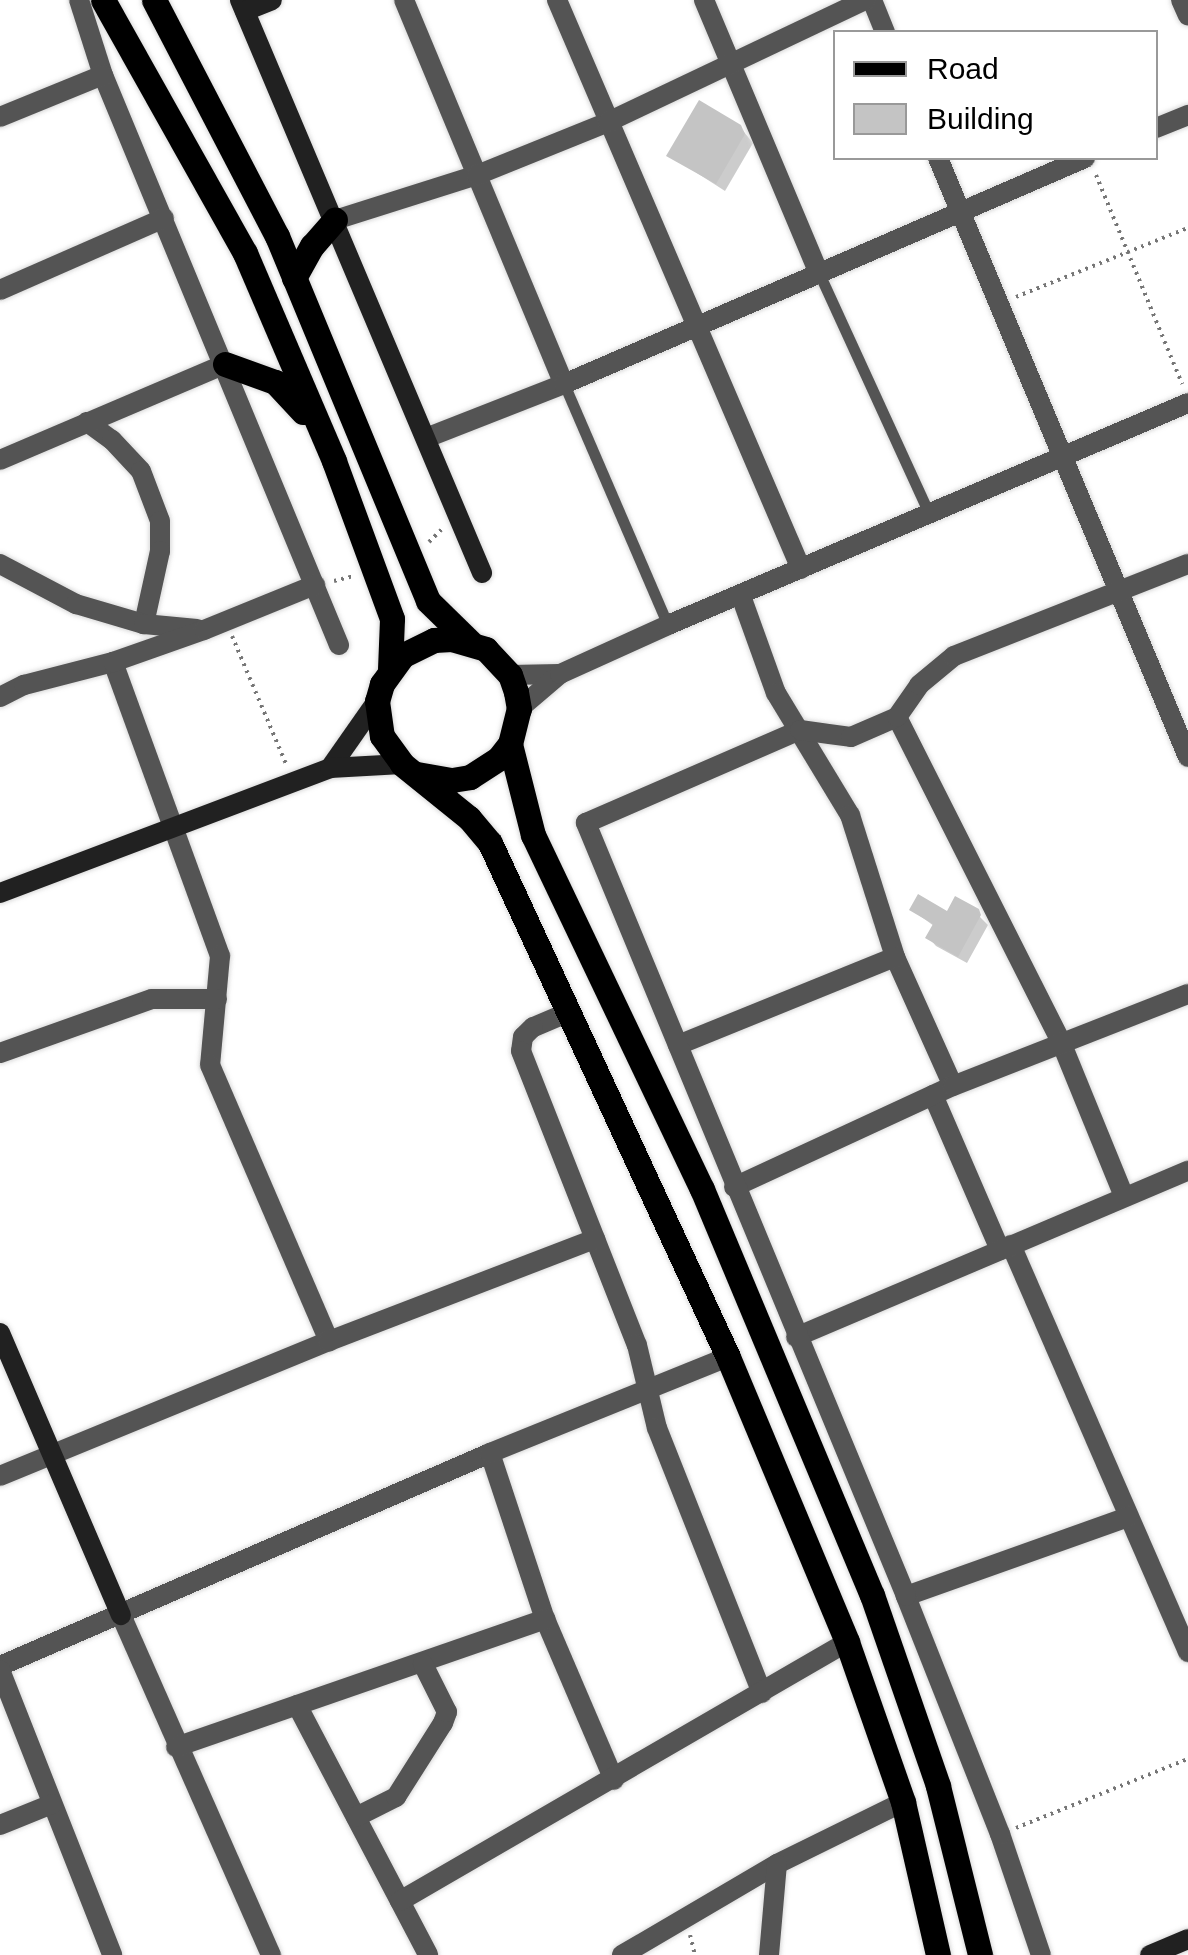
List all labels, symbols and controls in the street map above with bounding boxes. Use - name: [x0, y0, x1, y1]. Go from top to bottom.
- legend: [833, 30, 1158, 160]
- text: Road: [927, 52, 999, 85]
- text: Building: [927, 102, 1034, 135]

